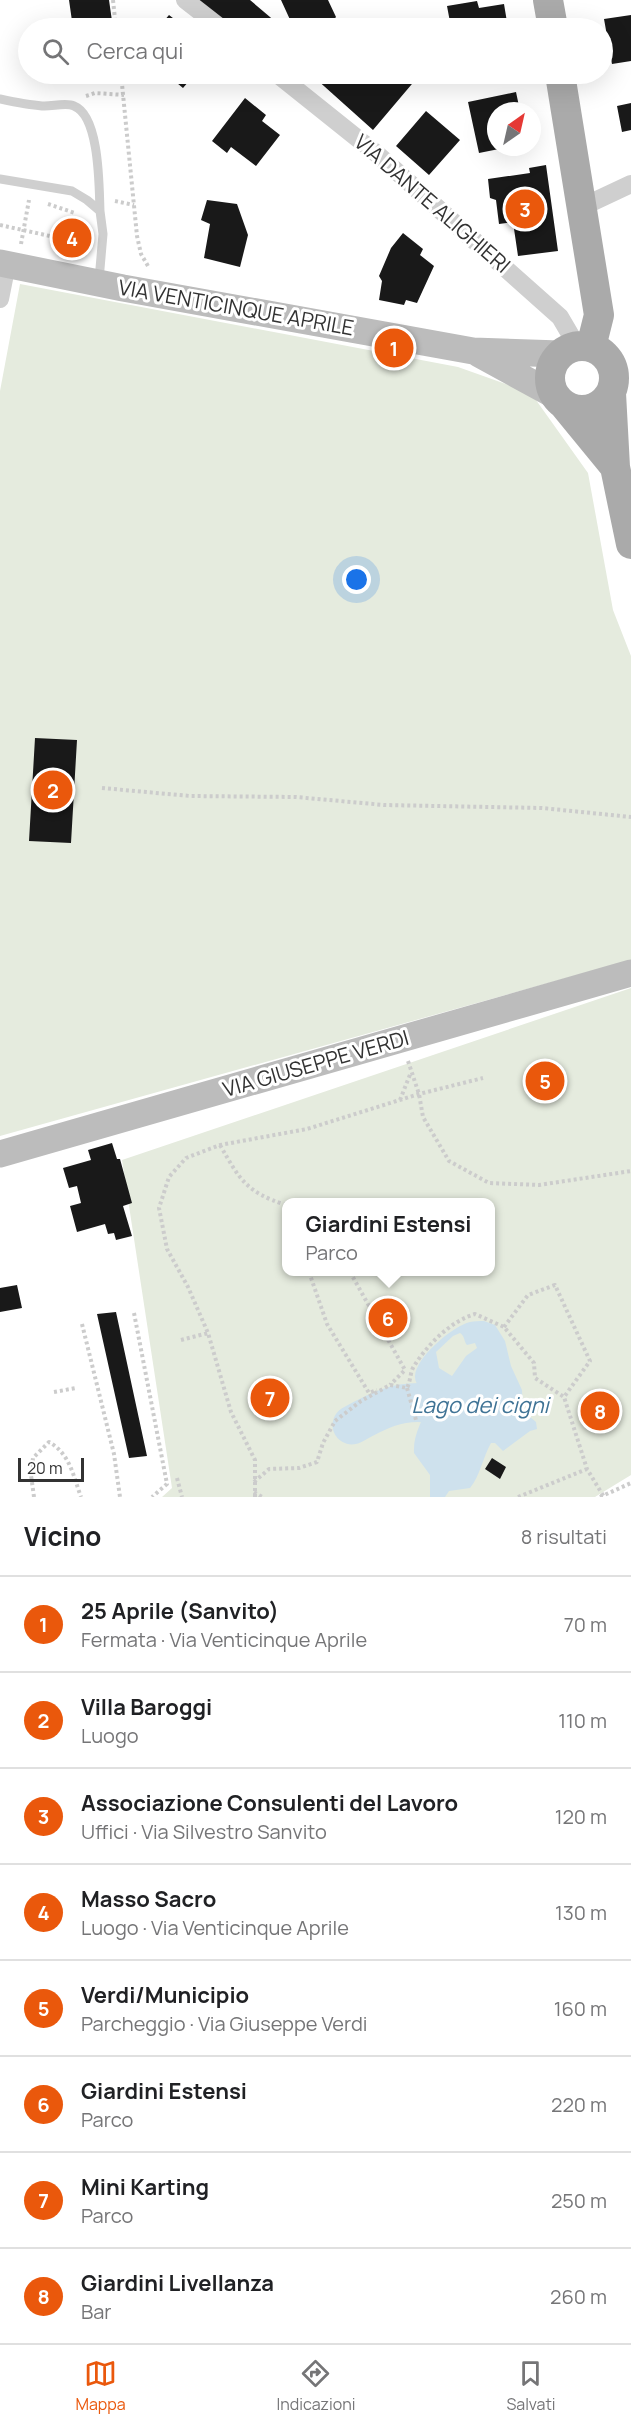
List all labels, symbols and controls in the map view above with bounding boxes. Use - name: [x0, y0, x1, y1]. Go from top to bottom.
- search box: [18, 18, 613, 84]
- icon: search: [39, 35, 72, 68]
- text: Cerca qui: [87, 36, 183, 66]
- north arrow: [487, 102, 541, 156]
- street label: VIA DANTE ALIGHIERI: [349, 128, 517, 279]
- pin: 3: [506, 186, 544, 232]
- pin: 4: [52, 216, 92, 260]
- street label: VIA VENTICINQUE APRILE: [116, 272, 356, 342]
- pin: 1: [374, 326, 414, 370]
- your location: [342, 565, 371, 594]
- pin: 2: [34, 768, 72, 812]
- street label: VIA GIUSEPPE VERDI: [219, 1023, 412, 1103]
- pin: 5: [526, 1058, 564, 1104]
- popup: [282, 1198, 495, 1276]
- text: Giardini Estensi: [305, 1209, 472, 1239]
- text: Parco: [305, 1239, 358, 1266]
- pin: 6: [368, 1296, 408, 1340]
- pin: 7: [250, 1376, 290, 1420]
- pin: 8: [580, 1388, 620, 1434]
- water label: Lago dei cigni: [411, 1390, 552, 1420]
- scale bar: [18, 1455, 84, 1482]
- text: 20 m: [27, 1457, 63, 1479]
- text: Vicino: [24, 1518, 101, 1554]
- text: 8 risultati: [521, 1523, 607, 1550]
- text: 25 Aprile (Sanvito): [81, 1596, 279, 1626]
- text: 1: [39, 1611, 48, 1638]
- text: 70 m: [564, 1611, 607, 1638]
- text: Fermata · Via Venticinque Aprile: [81, 1626, 367, 1653]
- text: Villa Baroggi: [81, 1692, 212, 1722]
- text: 2: [38, 1707, 49, 1734]
- text: 110 m: [558, 1707, 607, 1734]
- text: Luogo: [81, 1722, 139, 1749]
- text: Associazione Consulenti del Lavoro: [81, 1788, 458, 1818]
- text: 3: [38, 1803, 49, 1830]
- text: 120 m: [555, 1803, 607, 1830]
- text: Uffici · Via Silvestro Sanvito: [81, 1818, 327, 1845]
- text: Masso Sacro: [81, 1884, 216, 1914]
- text: 4: [37, 1899, 50, 1926]
- text: 130 m: [555, 1899, 607, 1926]
- text: Luogo · Via Venticinque Aprile: [81, 1914, 349, 1941]
- text: Verdi/Municipio: [81, 1980, 249, 2010]
- text: 5: [38, 1995, 49, 2022]
- text: 160 m: [554, 1995, 607, 2022]
- text: Parcheggio · Via Giuseppe Verdi: [81, 2010, 368, 2037]
- text: Giardini Estensi: [81, 2076, 247, 2106]
- text: 6: [37, 2091, 50, 2118]
- text: 220 m: [551, 2091, 607, 2118]
- text: Parco: [81, 2106, 133, 2133]
- text: Mini Karting: [81, 2172, 209, 2202]
- text: 7: [38, 2187, 49, 2214]
- text: 250 m: [551, 2187, 607, 2214]
- text: Parco: [81, 2202, 133, 2229]
- text: Giardini Livellanza: [81, 2268, 274, 2298]
- text: 8: [37, 2283, 50, 2310]
- text: 260 m: [550, 2283, 607, 2310]
- text: Bar: [81, 2298, 112, 2325]
- tab: Mappa: [75, 2357, 126, 2415]
- tab: Indicazioni: [276, 2357, 356, 2415]
- tab: Salvati: [506, 2357, 556, 2415]

